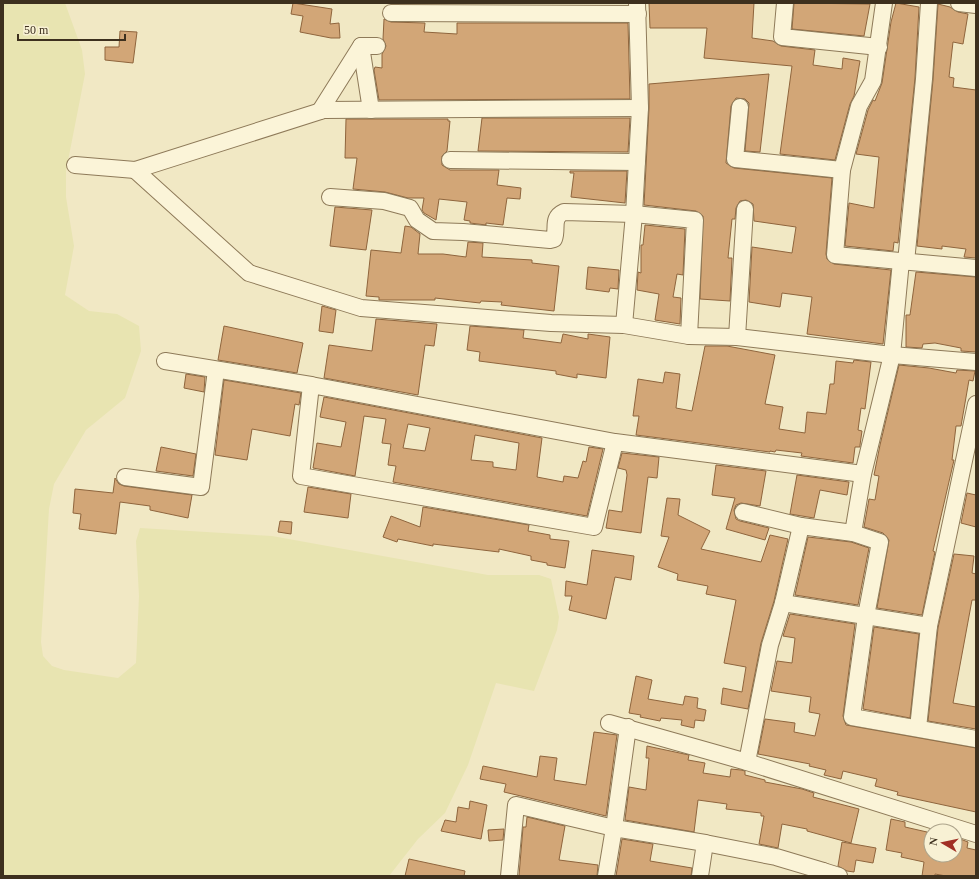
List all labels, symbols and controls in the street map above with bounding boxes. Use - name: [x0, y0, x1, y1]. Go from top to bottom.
- scale bar: [18, 16, 125, 42]
- text: 50 m: [24, 23, 49, 37]
- north arrow: [923, 823, 963, 863]
- text: N: [927, 837, 940, 846]

